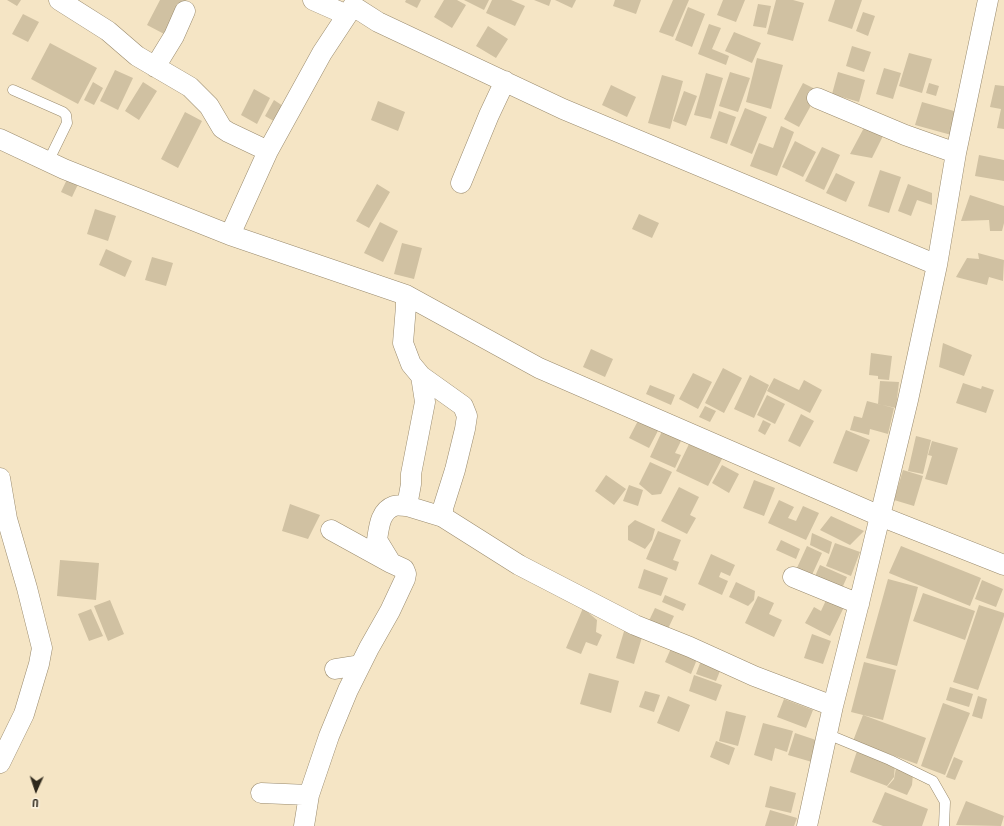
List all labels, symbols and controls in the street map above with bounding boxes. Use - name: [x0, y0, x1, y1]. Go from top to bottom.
- north arrow: [16, 770, 56, 810]
- text: U: [32, 796, 39, 809]

